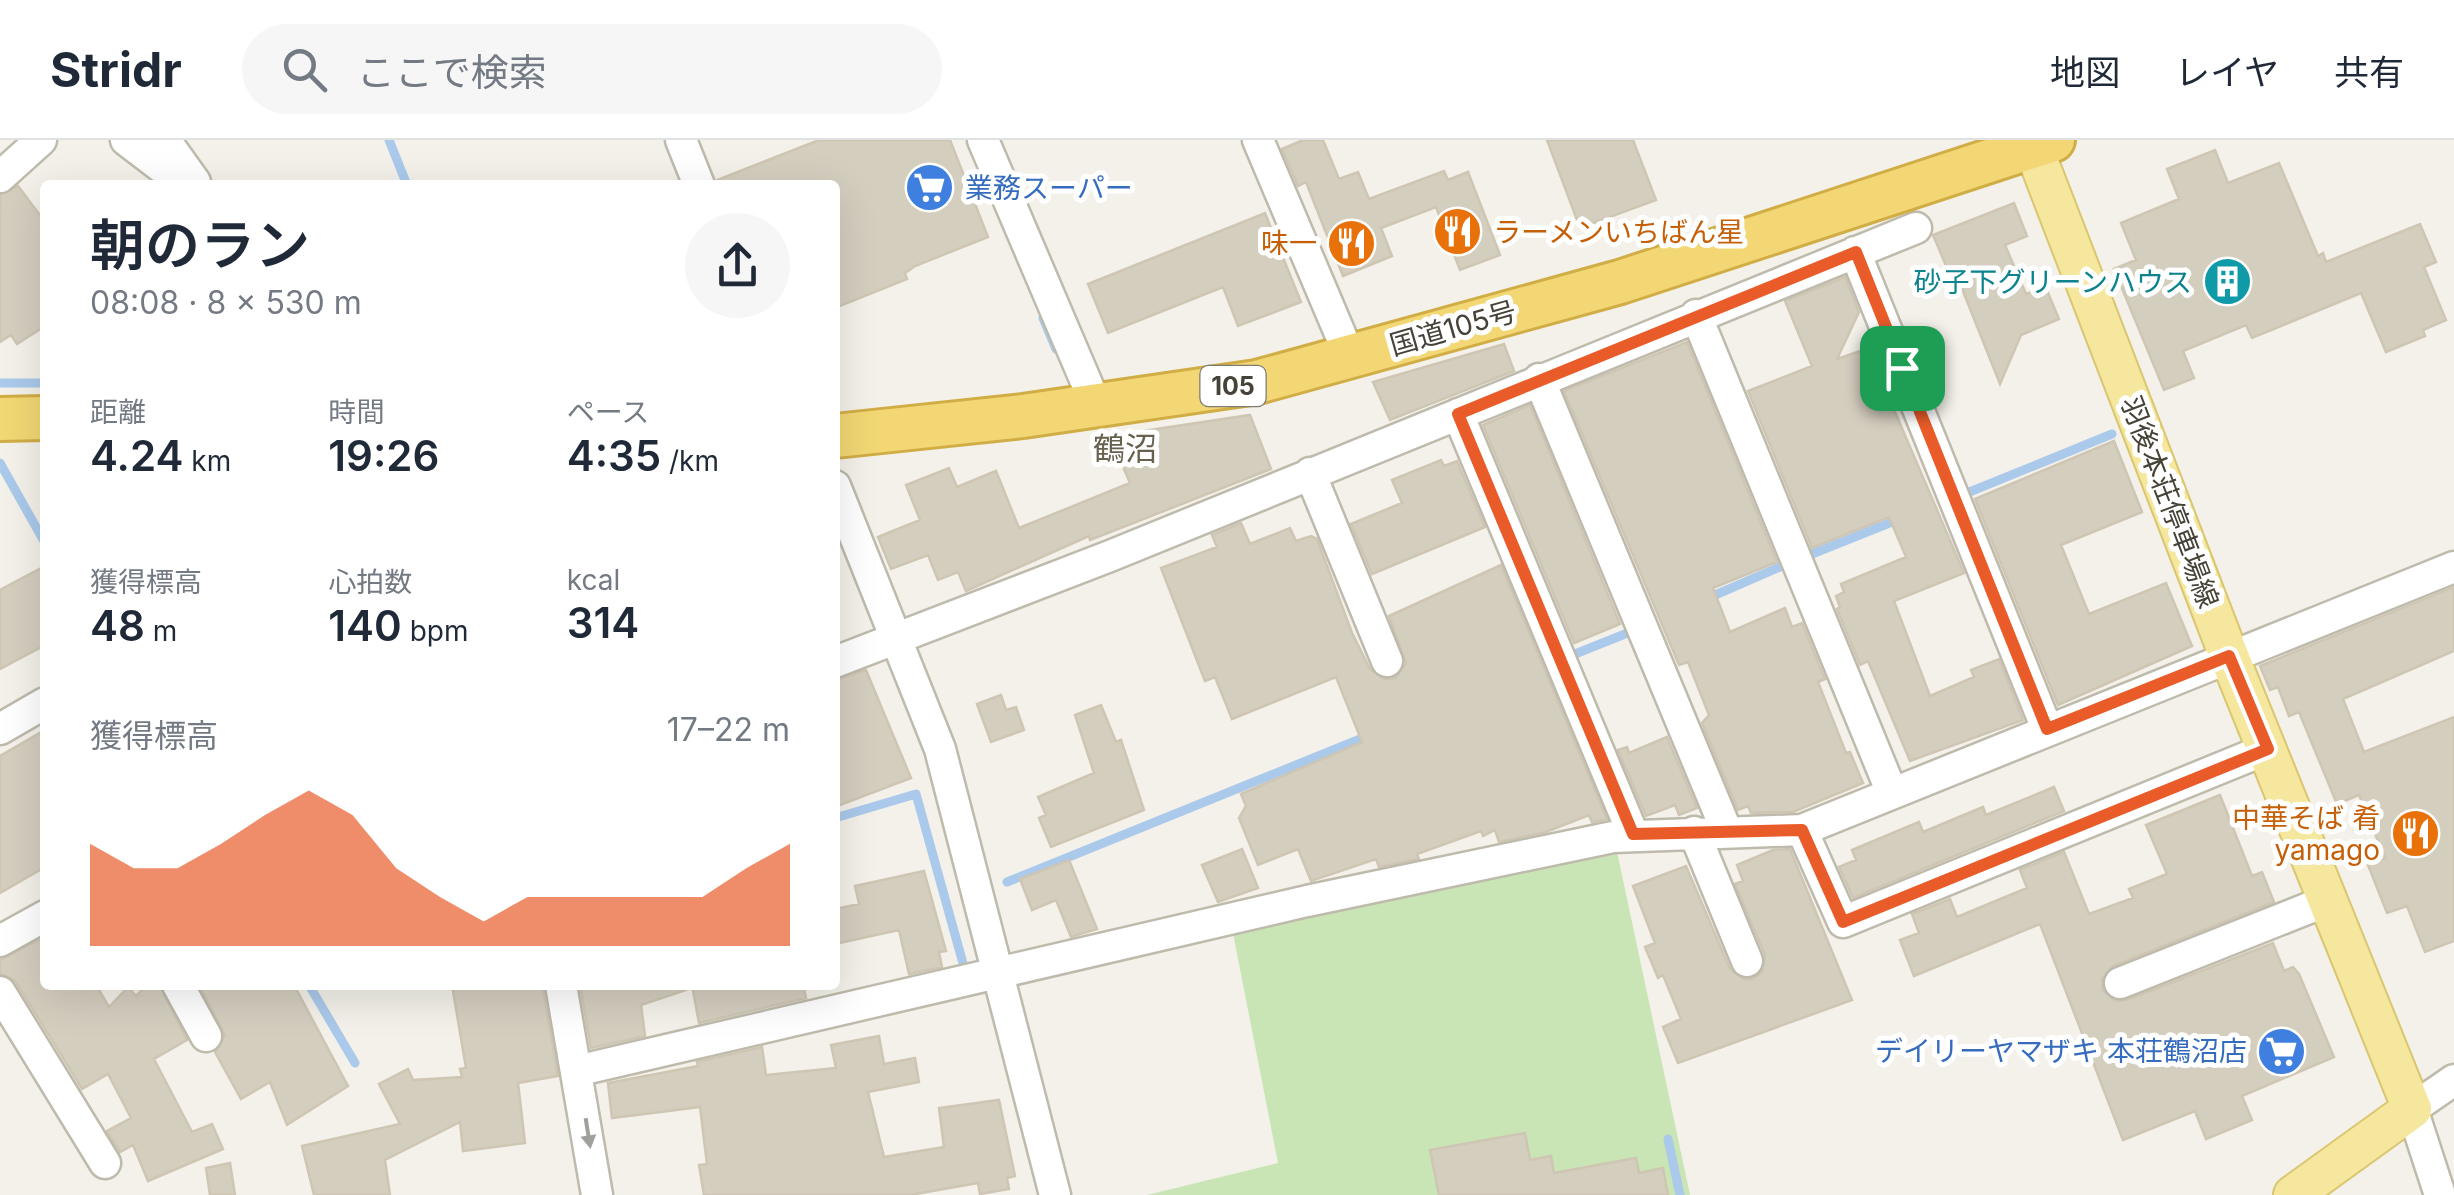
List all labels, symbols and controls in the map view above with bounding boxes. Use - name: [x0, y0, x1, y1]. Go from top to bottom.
- search box: [242, 24, 942, 114]
- text: Stridr: [50, 40, 182, 99]
- icon: search: [277, 42, 332, 97]
- text: ここで検索: [357, 49, 547, 95]
- text: 地図: [2050, 51, 2120, 93]
- text: レイヤ: [2175, 51, 2279, 93]
- text: 共有: [2334, 51, 2404, 93]
- supermarket icon: 業務スーパー: [904, 162, 956, 214]
- place label: 業務スーパー: [965, 171, 1133, 205]
- restaurant icon: ラーメンいちばん星: [1432, 206, 1484, 258]
- text: 朝のラン: [90, 212, 310, 278]
- button: share: [685, 213, 790, 318]
- place label: ラーメンいちばん星: [1493, 215, 1744, 249]
- restaurant icon: 味一: [1326, 217, 1378, 269]
- place label: 味一: [1261, 226, 1317, 260]
- building icon: 砂子下グリーンハウス: [2201, 256, 2253, 308]
- place label: 砂子下グリーンハウス: [1913, 265, 2192, 299]
- text: 08:08 · 8 × 530 m: [90, 283, 362, 322]
- street label: 国道105号: [1386, 294, 1520, 362]
- pin: [1860, 326, 1945, 411]
- icon: arrive: [1875, 341, 1930, 396]
- road number: 105: [1200, 366, 1266, 406]
- street label: 羽後本荘停車場線: [2114, 391, 2226, 613]
- text: 距離: [90, 395, 146, 429]
- text: 時間: [328, 395, 384, 429]
- text: ペース: [567, 395, 649, 429]
- district label: 鶴沼: [1093, 429, 1157, 468]
- text: 4.24: [90, 430, 183, 481]
- text: 19:26: [328, 430, 439, 481]
- text: 4:35: [567, 430, 661, 481]
- text: km: [183, 444, 231, 478]
- text: /km: [661, 444, 719, 478]
- text: kcal: [567, 563, 620, 597]
- text: 獲得標高: [90, 565, 202, 599]
- text: 心拍数: [328, 565, 412, 599]
- text: 314: [567, 597, 639, 648]
- text: 48: [90, 600, 145, 651]
- text: 140: [328, 600, 402, 651]
- text: m: [145, 614, 177, 648]
- text: bpm: [402, 614, 468, 648]
- text: 17–22 m: [667, 710, 790, 749]
- text: 獲得標高: [90, 716, 218, 755]
- place label: 中華そば 肴 yamago: [2232, 801, 2380, 867]
- restaurant icon: 中華そば 肴 yamago: [2389, 808, 2441, 860]
- supermarket icon: デイリーヤマザキ 本荘鶴沼店: [2256, 1025, 2308, 1077]
- place label: デイリーヤマザキ 本荘鶴沼店: [1875, 1034, 2247, 1068]
- one-way arrow: [581, 1117, 597, 1149]

